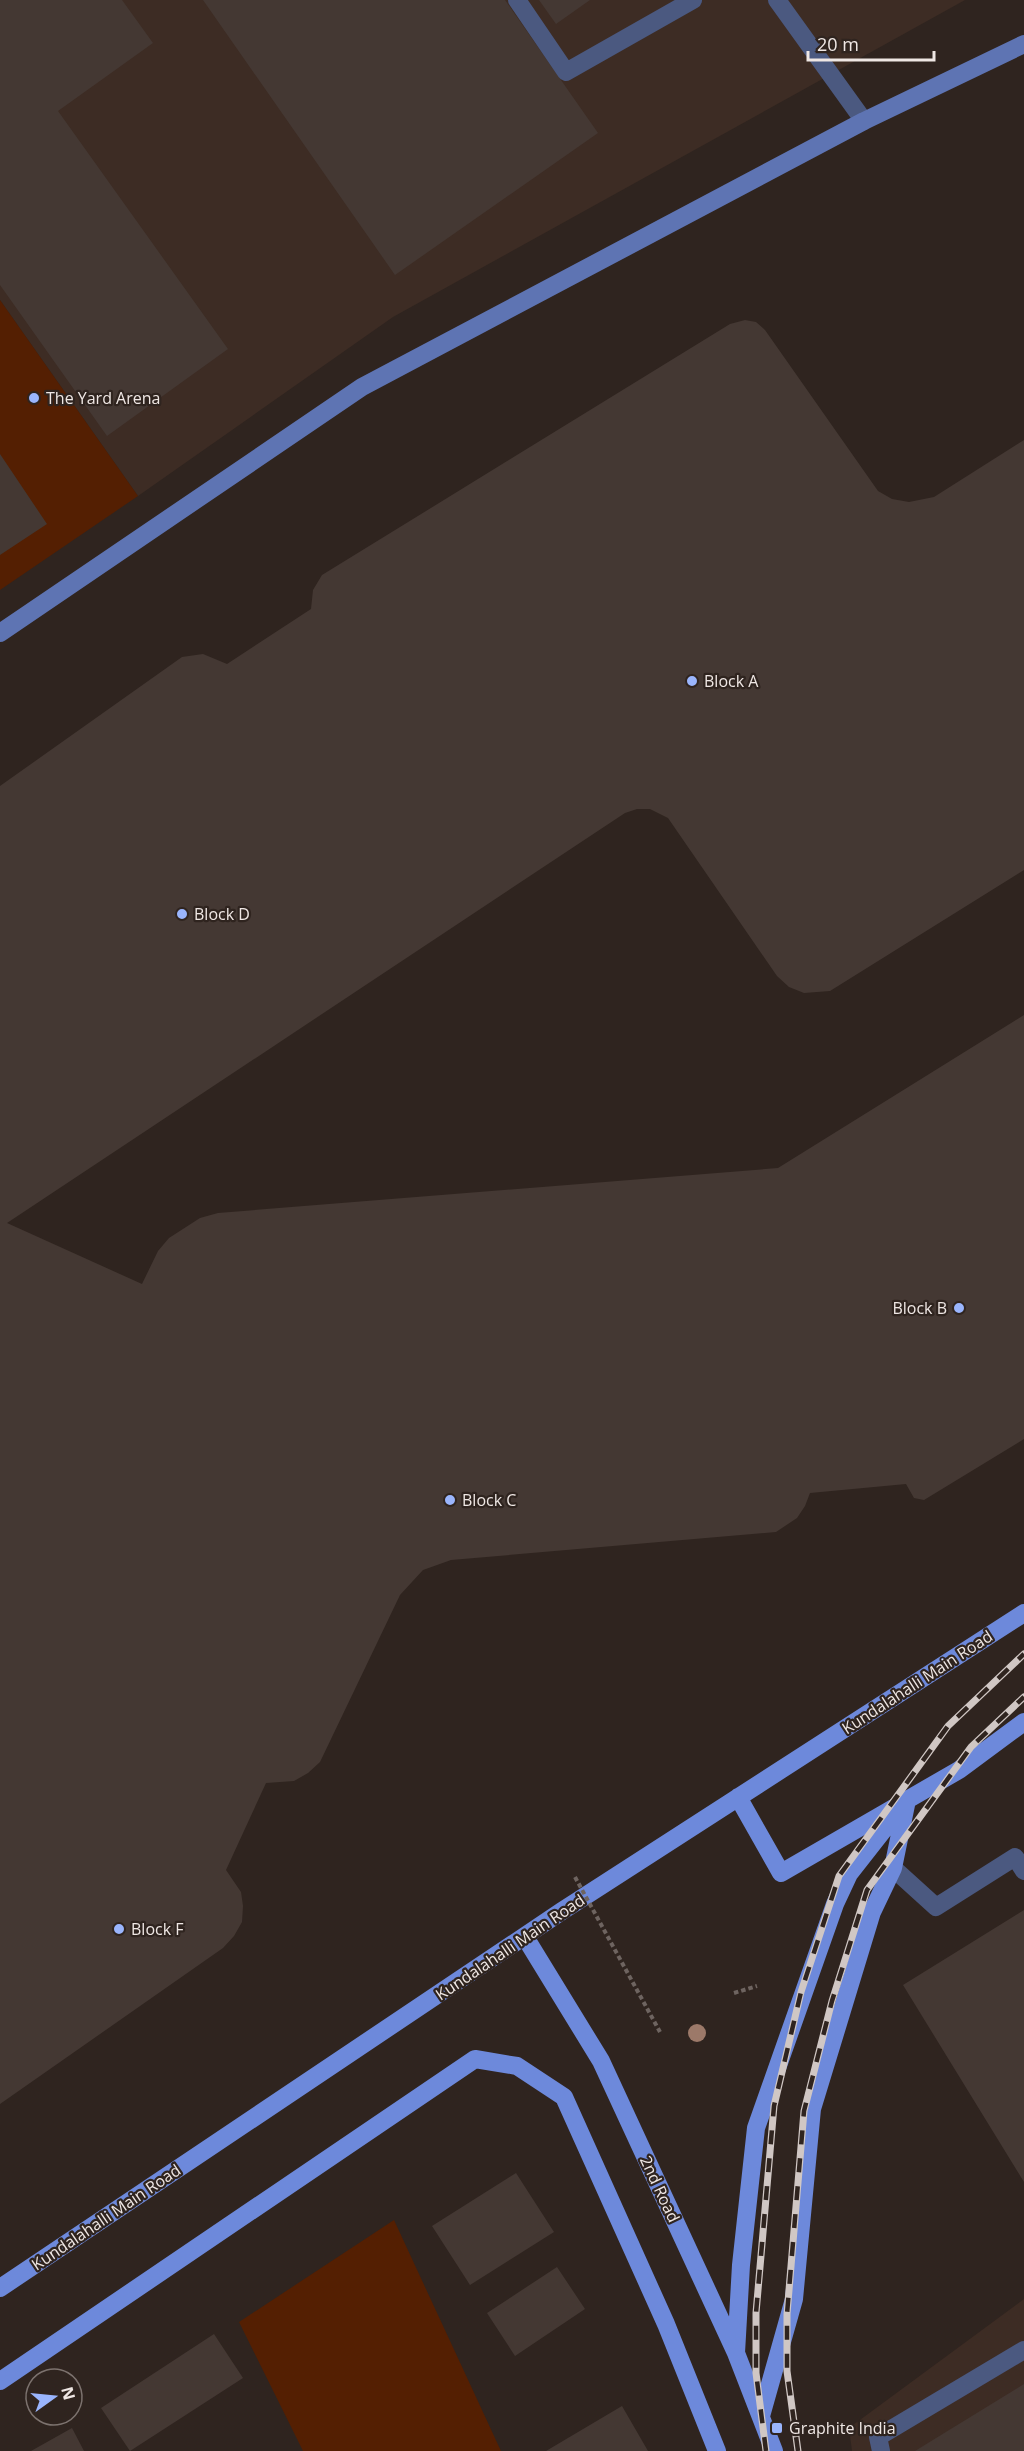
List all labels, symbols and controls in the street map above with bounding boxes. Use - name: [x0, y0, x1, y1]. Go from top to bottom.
- scale bar: [808, 24, 934, 62]
- text: 20 m: [817, 32, 859, 56]
- place label: The Yard Arena: [46, 387, 160, 409]
- marker: The Yard Arena: [27, 391, 41, 405]
- place label: Block A: [704, 670, 759, 692]
- marker: Block A: [685, 674, 699, 688]
- place label: Block D: [194, 903, 250, 925]
- marker: Block D: [175, 907, 189, 921]
- place label: Block B: [892, 1297, 947, 1319]
- marker: Block B: [952, 1301, 966, 1315]
- place label: Block C: [462, 1489, 516, 1511]
- marker: Block C: [443, 1493, 457, 1507]
- street label: Kundalahalli Main Road: [837, 1625, 997, 1739]
- street label: Kundalahalli Main Road: [431, 1889, 589, 2005]
- place label: Block F: [131, 1918, 183, 1940]
- marker: Block F: [112, 1922, 126, 1936]
- street label: 2nd Road: [635, 2152, 685, 2226]
- street label: Kundalahalli Main Road: [27, 2159, 185, 2275]
- north arrow: [24, 2367, 84, 2427]
- text: N: [56, 2384, 81, 2402]
- place label: Graphite India: [789, 2417, 896, 2439]
- marker: Graphite India: [770, 2421, 784, 2435]

